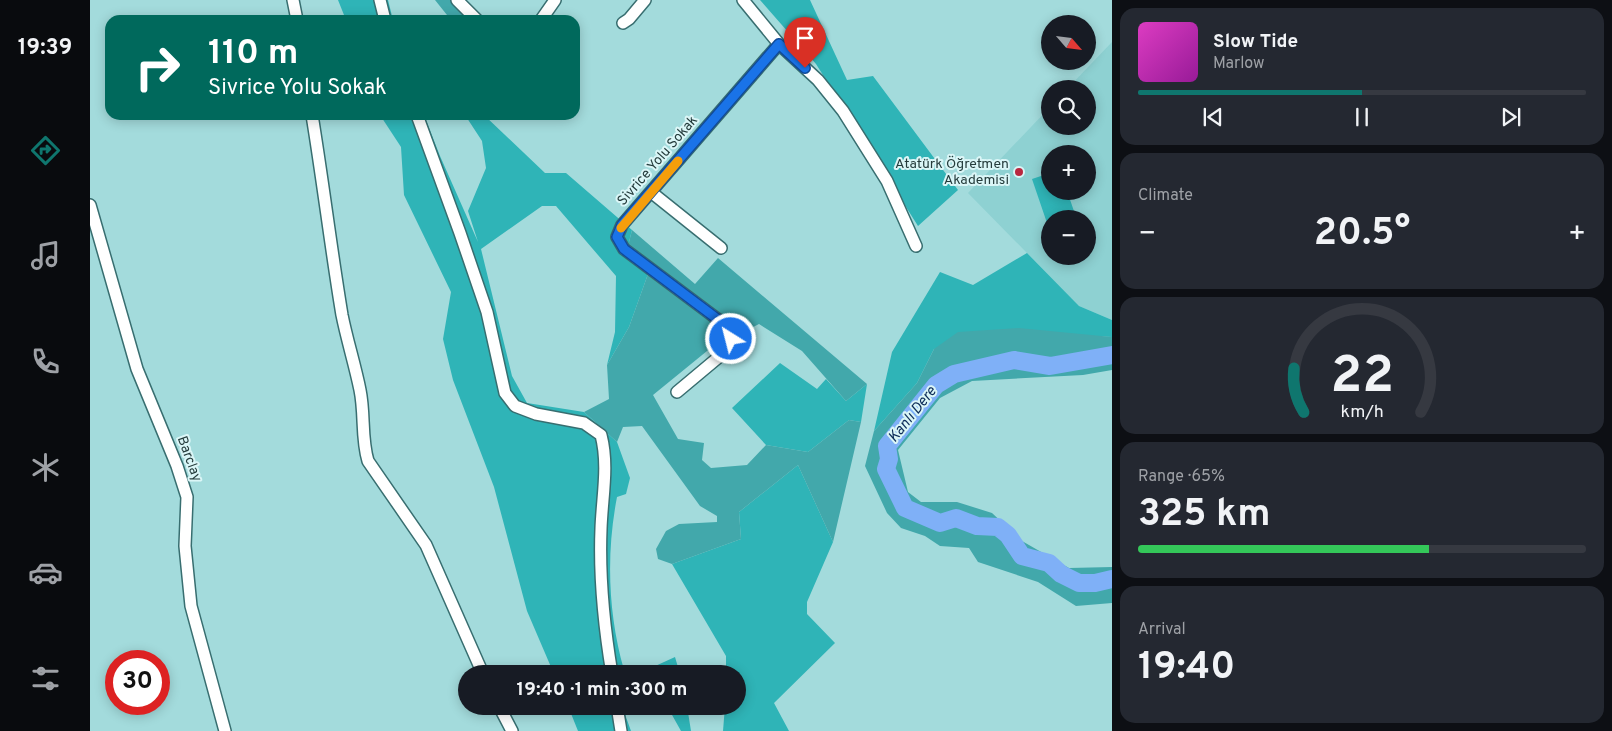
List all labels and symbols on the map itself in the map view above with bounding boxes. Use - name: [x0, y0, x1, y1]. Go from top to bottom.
- north arrow: [1041, 15, 1096, 70]
- pin: [784, 17, 826, 68]
- street label: Sivrice Yolu Sokak: [614, 113, 702, 209]
- place label: Atatürk Öğretmen Akademisi: [895, 155, 1009, 189]
- marker: Atatürk Öğretmen Akademisi: [1013, 166, 1025, 178]
- position arrow: [704, 312, 756, 364]
- water label: Kanlı Dere: [885, 383, 942, 447]
- street label: Barclay: [173, 434, 205, 484]
- speed limit sign: 30: [105, 650, 170, 715]

